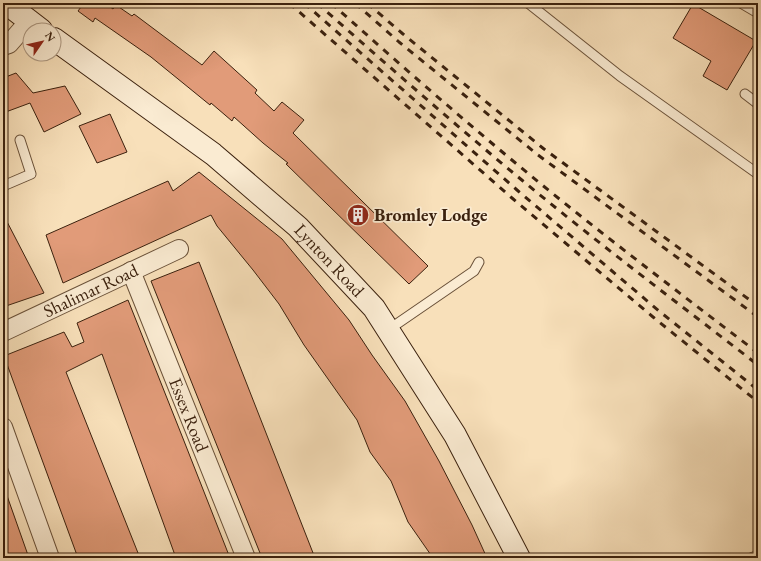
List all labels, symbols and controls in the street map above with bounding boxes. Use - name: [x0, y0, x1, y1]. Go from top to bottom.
- north arrow: [22, 22, 62, 62]
- text: N: [42, 29, 59, 44]
- building icon: Bromley Lodge: [345, 202, 371, 228]
- place label: Bromley Lodge: [374, 203, 488, 226]
- street label: Lynton Road: [290, 218, 370, 302]
- street label: Shalimar Road: [39, 258, 142, 322]
- street label: Essex Road: [164, 374, 215, 456]

